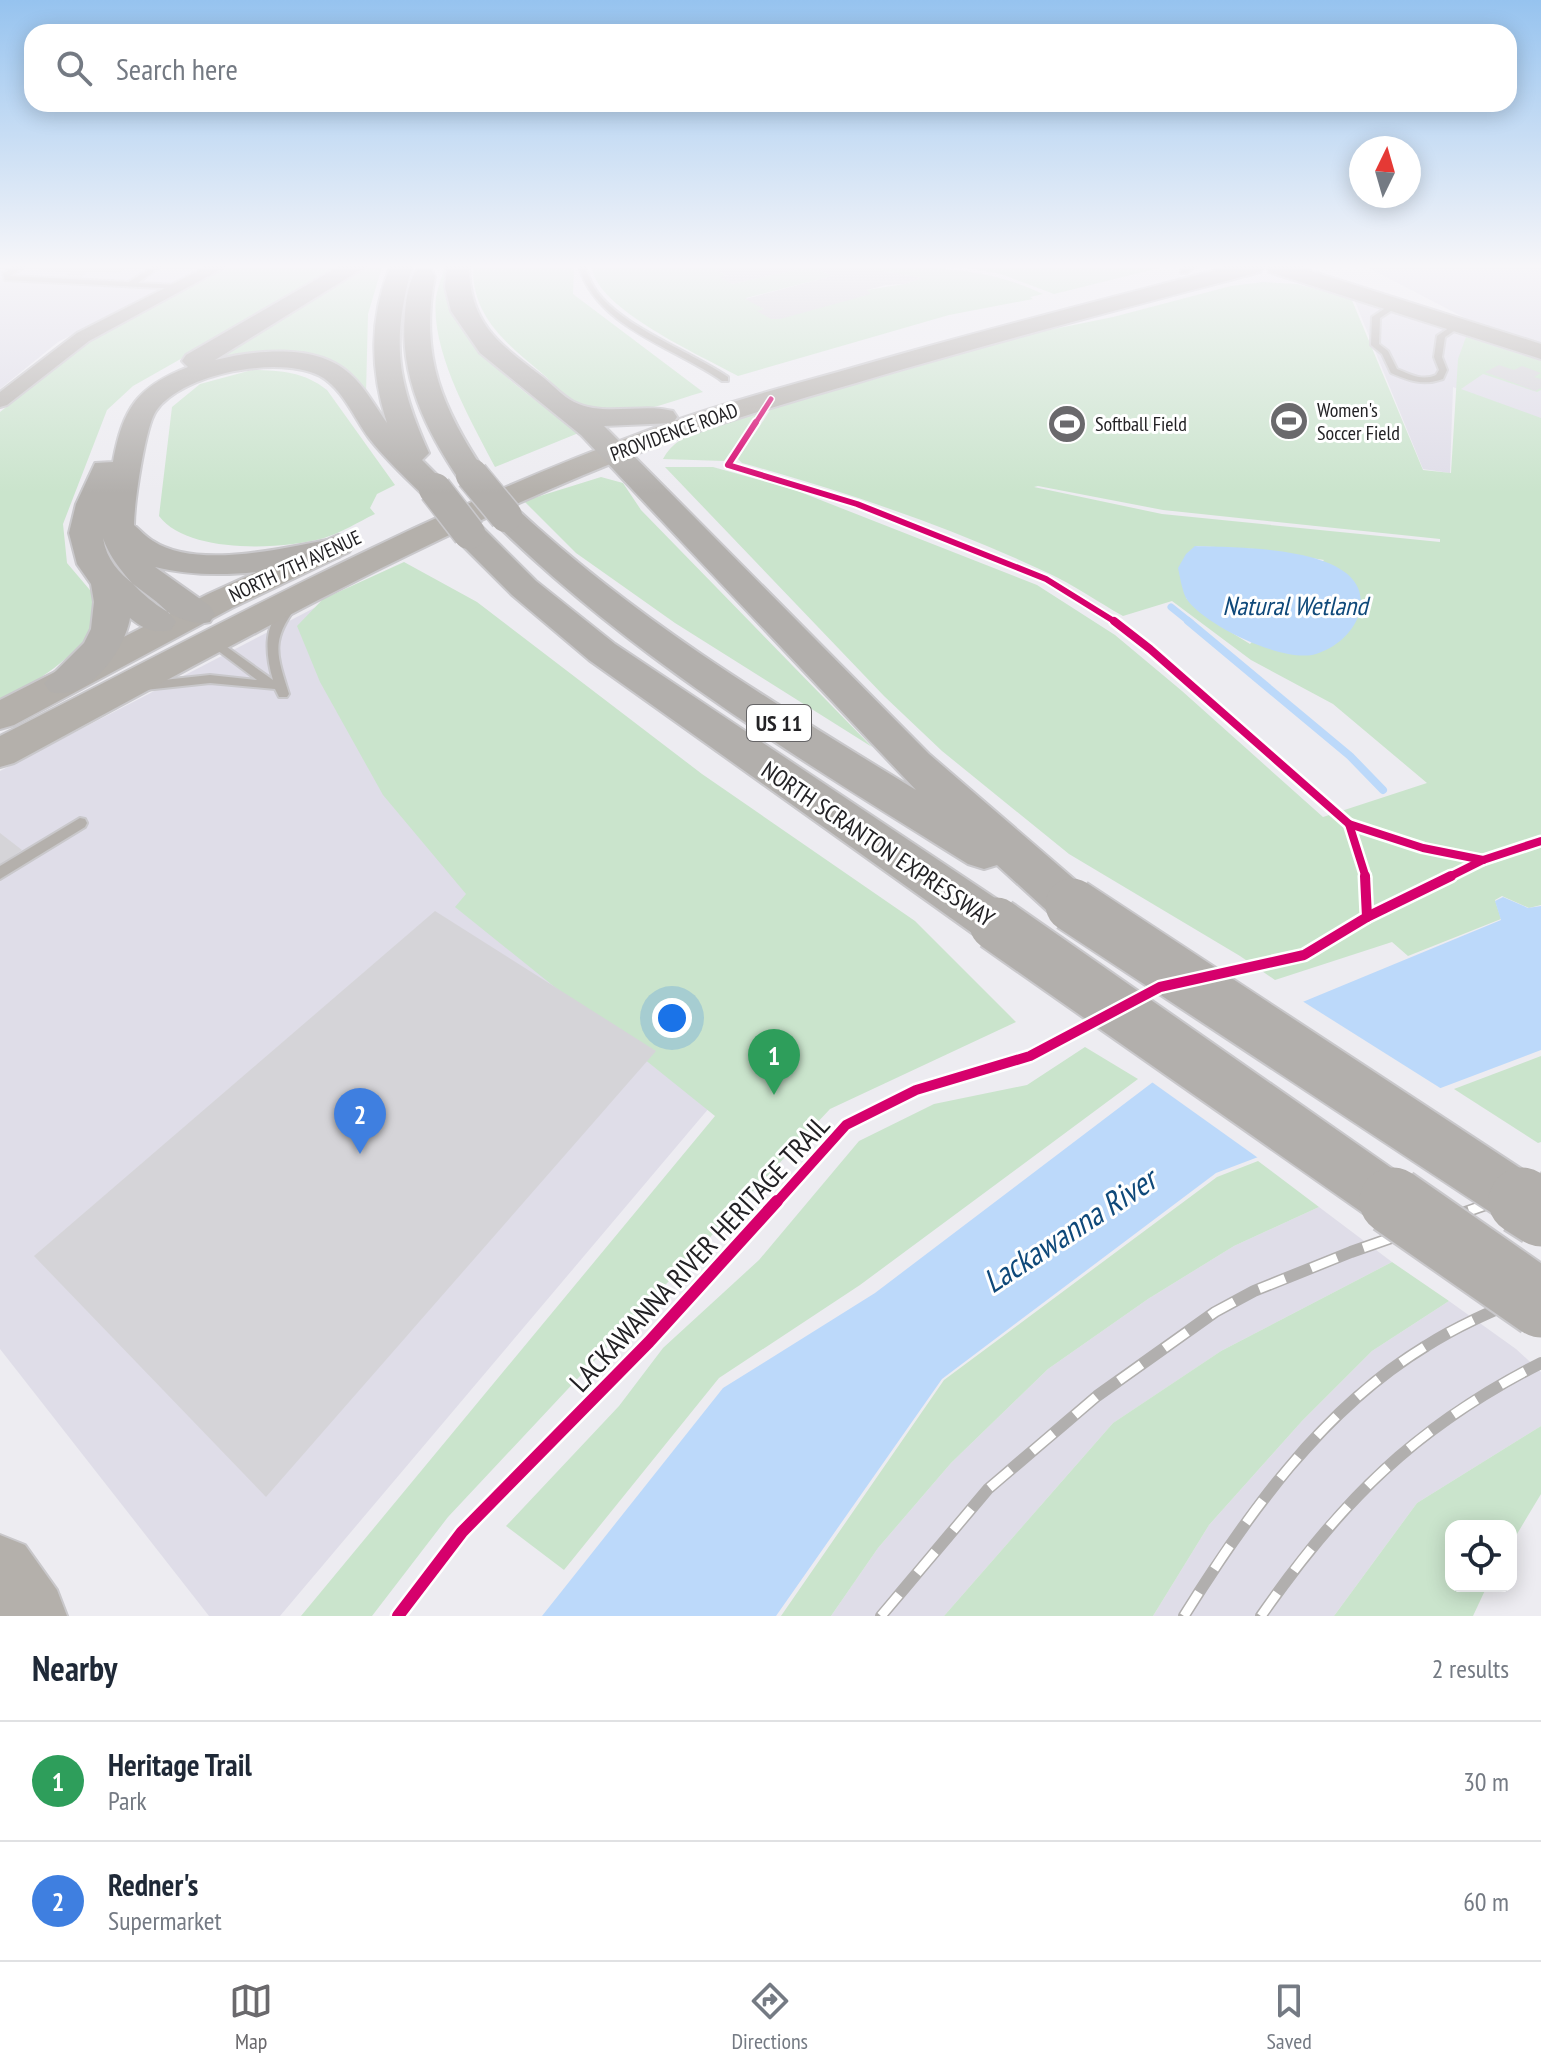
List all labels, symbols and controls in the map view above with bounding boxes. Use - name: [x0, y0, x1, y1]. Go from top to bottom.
- search box: [24, 24, 1517, 112]
- icon: search: [52, 46, 96, 90]
- text: Search here: [116, 49, 238, 88]
- north arrow: [1349, 136, 1421, 208]
- street label: PROVIDENCE ROAD: [607, 397, 741, 467]
- place label: Women's Soccer Field: [1317, 397, 1400, 446]
- sports icon: Women's Soccer Field: [1268, 400, 1310, 442]
- sports icon: Softball Field: [1046, 403, 1088, 445]
- place label: Softball Field: [1095, 411, 1187, 437]
- street label: NORTH 7TH AVENUE: [225, 524, 365, 608]
- water label: Natural Wetland: [1222, 589, 1371, 622]
- road number: US 11: [747, 705, 811, 741]
- street label: NORTH SCRANTON EXPRESSWAY: [756, 754, 1001, 934]
- your location: [652, 998, 692, 1038]
- pin: 1: [748, 1029, 800, 1095]
- pin: 2: [334, 1088, 386, 1154]
- street label: LACKAWANNA RIVER HERITAGE TRAIL: [561, 1107, 837, 1399]
- water label: Lackawanna River: [974, 1156, 1167, 1302]
- map controls: [1445, 1520, 1517, 1592]
- button: locate: [1445, 1520, 1517, 1592]
- text: Nearby: [32, 1646, 117, 1690]
- text: 2 results: [1432, 1652, 1509, 1685]
- text: Heritage Trail: [108, 1745, 252, 1784]
- text: 1: [52, 1765, 64, 1798]
- text: 30 m: [1463, 1765, 1509, 1798]
- text: Park: [108, 1784, 147, 1817]
- text: Redner's: [108, 1865, 198, 1904]
- text: 2: [52, 1885, 64, 1918]
- text: 60 m: [1463, 1885, 1509, 1918]
- text: Supermarket: [108, 1904, 222, 1937]
- tab: Map: [229, 1979, 273, 2055]
- tab: Directions: [732, 1979, 808, 2055]
- tab: Saved: [1266, 1979, 1312, 2055]

